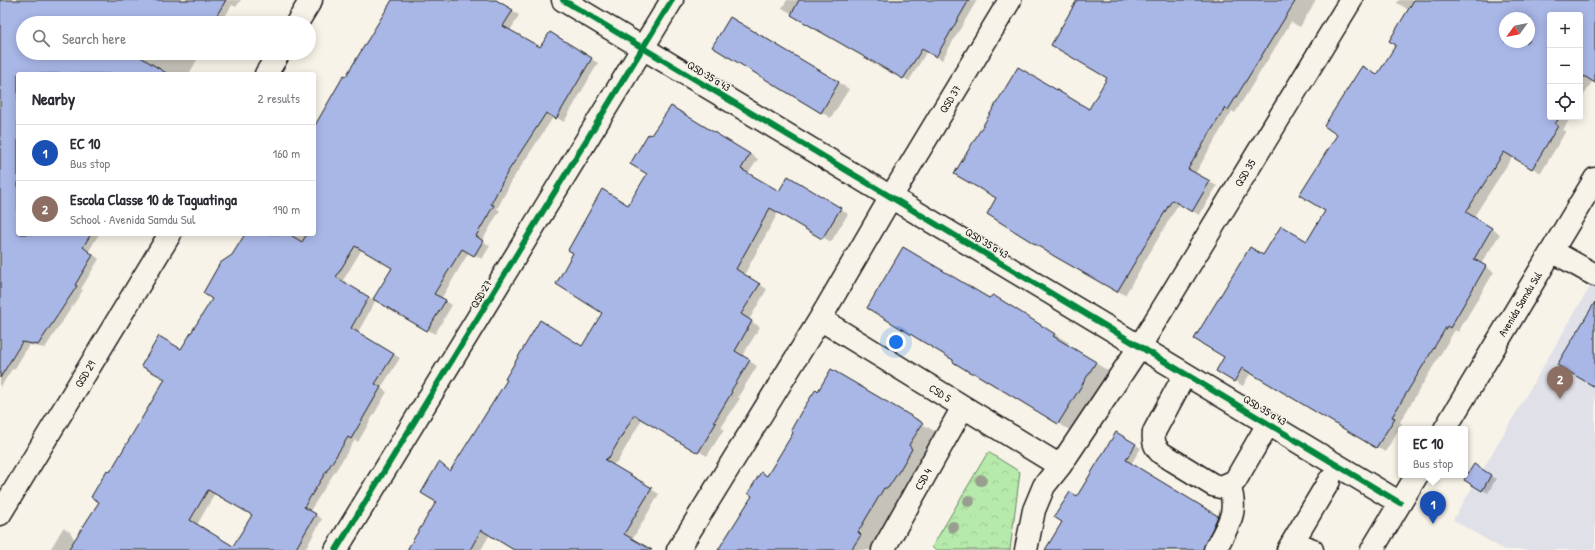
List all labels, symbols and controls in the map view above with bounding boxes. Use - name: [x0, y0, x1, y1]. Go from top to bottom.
- north arrow: [1499, 12, 1535, 48]
- map controls: [1547, 12, 1583, 120]
- button: +: [1547, 12, 1583, 48]
- search box: [16, 16, 316, 60]
- icon: search: [30, 27, 52, 49]
- text: Search here: [62, 28, 126, 49]
- button: −: [1547, 48, 1583, 84]
- street label: QSD 35 a 43: [685, 58, 733, 94]
- street label: QSD 37: [936, 82, 964, 116]
- button: locate: [1547, 84, 1583, 120]
- text: Nearby: [32, 87, 75, 110]
- text: 2 results: [258, 89, 300, 107]
- text: EC 10: [70, 133, 100, 154]
- text: 1: [43, 144, 47, 162]
- text: 160 m: [272, 144, 300, 162]
- text: Bus stop: [70, 154, 110, 172]
- street label: QSD 35: [1231, 156, 1259, 189]
- text: Escola Classe 10 de Taguatinga: [70, 189, 237, 210]
- text: 2: [42, 200, 48, 218]
- text: 190 m: [273, 200, 300, 218]
- text: School · Avenida Samdu Sul: [70, 210, 195, 228]
- street label: QSD 35 a 43: [963, 225, 1011, 261]
- street label: Avenida Samdu Sul: [1495, 269, 1545, 339]
- street label: QSD 27: [467, 277, 495, 311]
- your location: [886, 332, 906, 352]
- street label: QSD 29: [71, 358, 99, 390]
- pin: 2: [1547, 366, 1573, 399]
- street label: CSD 5: [926, 381, 954, 405]
- street label: QSD 35 a 43: [1241, 392, 1289, 428]
- popup: [1398, 426, 1468, 478]
- text: EC 10: [1413, 433, 1443, 454]
- text: Bus stop: [1413, 454, 1453, 472]
- street label: CSD 4: [911, 466, 935, 492]
- pin: 1: [1420, 491, 1446, 524]

